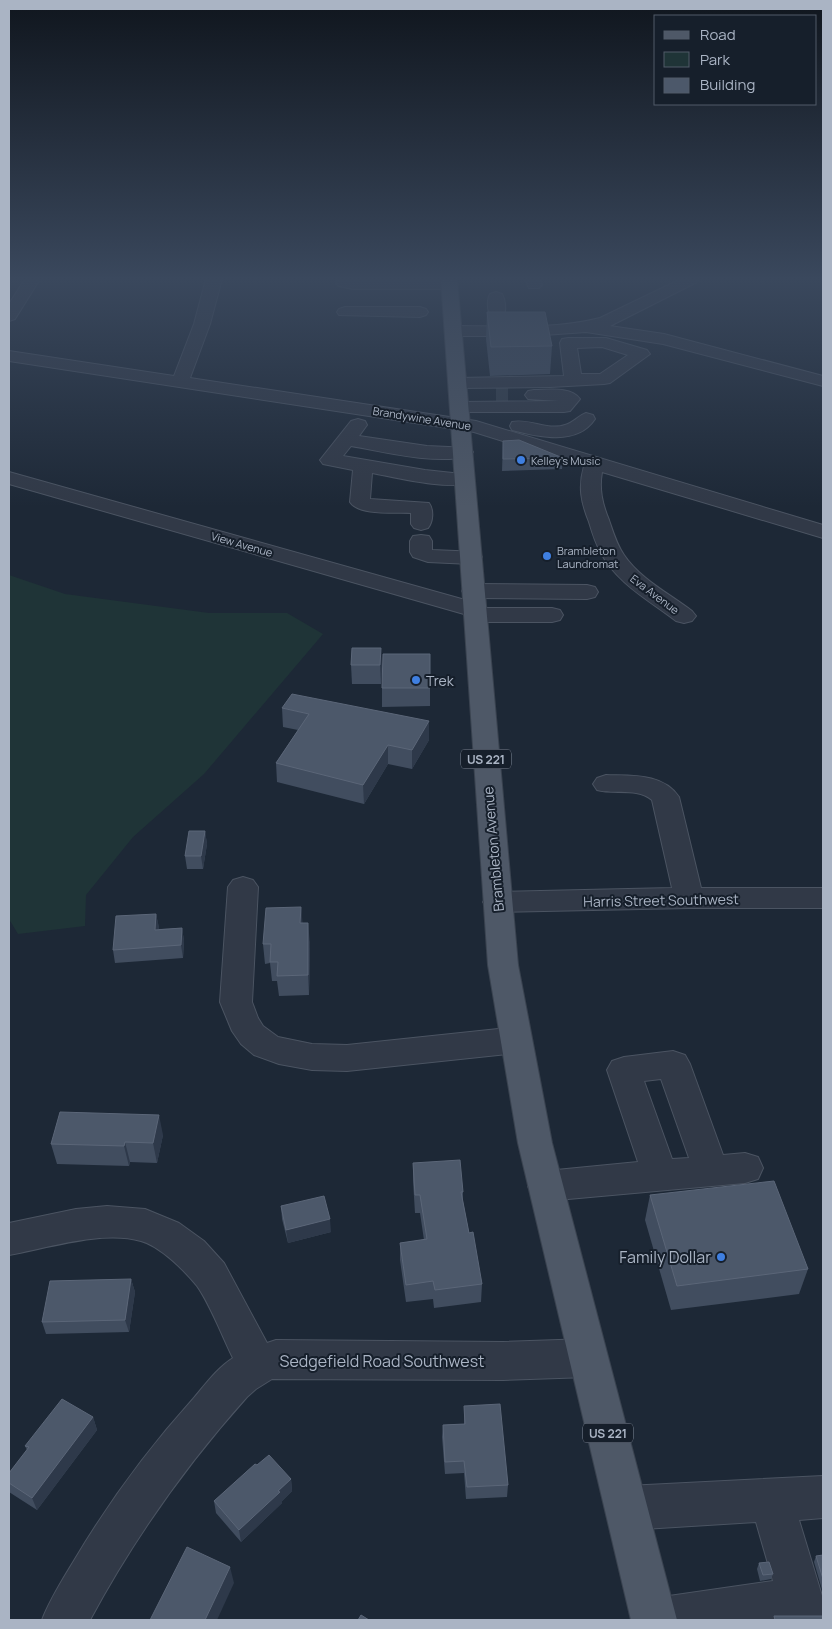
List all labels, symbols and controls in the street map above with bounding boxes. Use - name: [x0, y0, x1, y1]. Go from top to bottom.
- legend: [654, 15, 817, 105]
- text: Road: [700, 24, 736, 45]
- text: Park: [700, 49, 730, 70]
- text: Building: [700, 74, 755, 95]
- street label: Brandywine Avenue: [372, 403, 473, 433]
- place label: Kelley's Music: [531, 453, 601, 468]
- marker: Kelley's Music: [515, 454, 527, 466]
- street label: View Avenue: [209, 528, 275, 560]
- place label: Brambleton Laundromat: [557, 543, 618, 571]
- marker: Brambleton Laundromat: [541, 550, 553, 562]
- street label: Eva Avenue: [628, 571, 683, 618]
- place label: Trek: [426, 671, 455, 690]
- marker: Trek: [410, 674, 422, 686]
- road number: US 221: [461, 750, 511, 769]
- street label: Brambleton Avenue: [478, 786, 508, 912]
- street label: Harris Street Southwest: [583, 889, 739, 911]
- place label: Family Dollar: [619, 1246, 711, 1268]
- marker: Family Dollar: [715, 1251, 727, 1263]
- street label: Sedgefield Road Southwest: [280, 1350, 484, 1372]
- road number: US 221: [583, 1424, 633, 1442]

